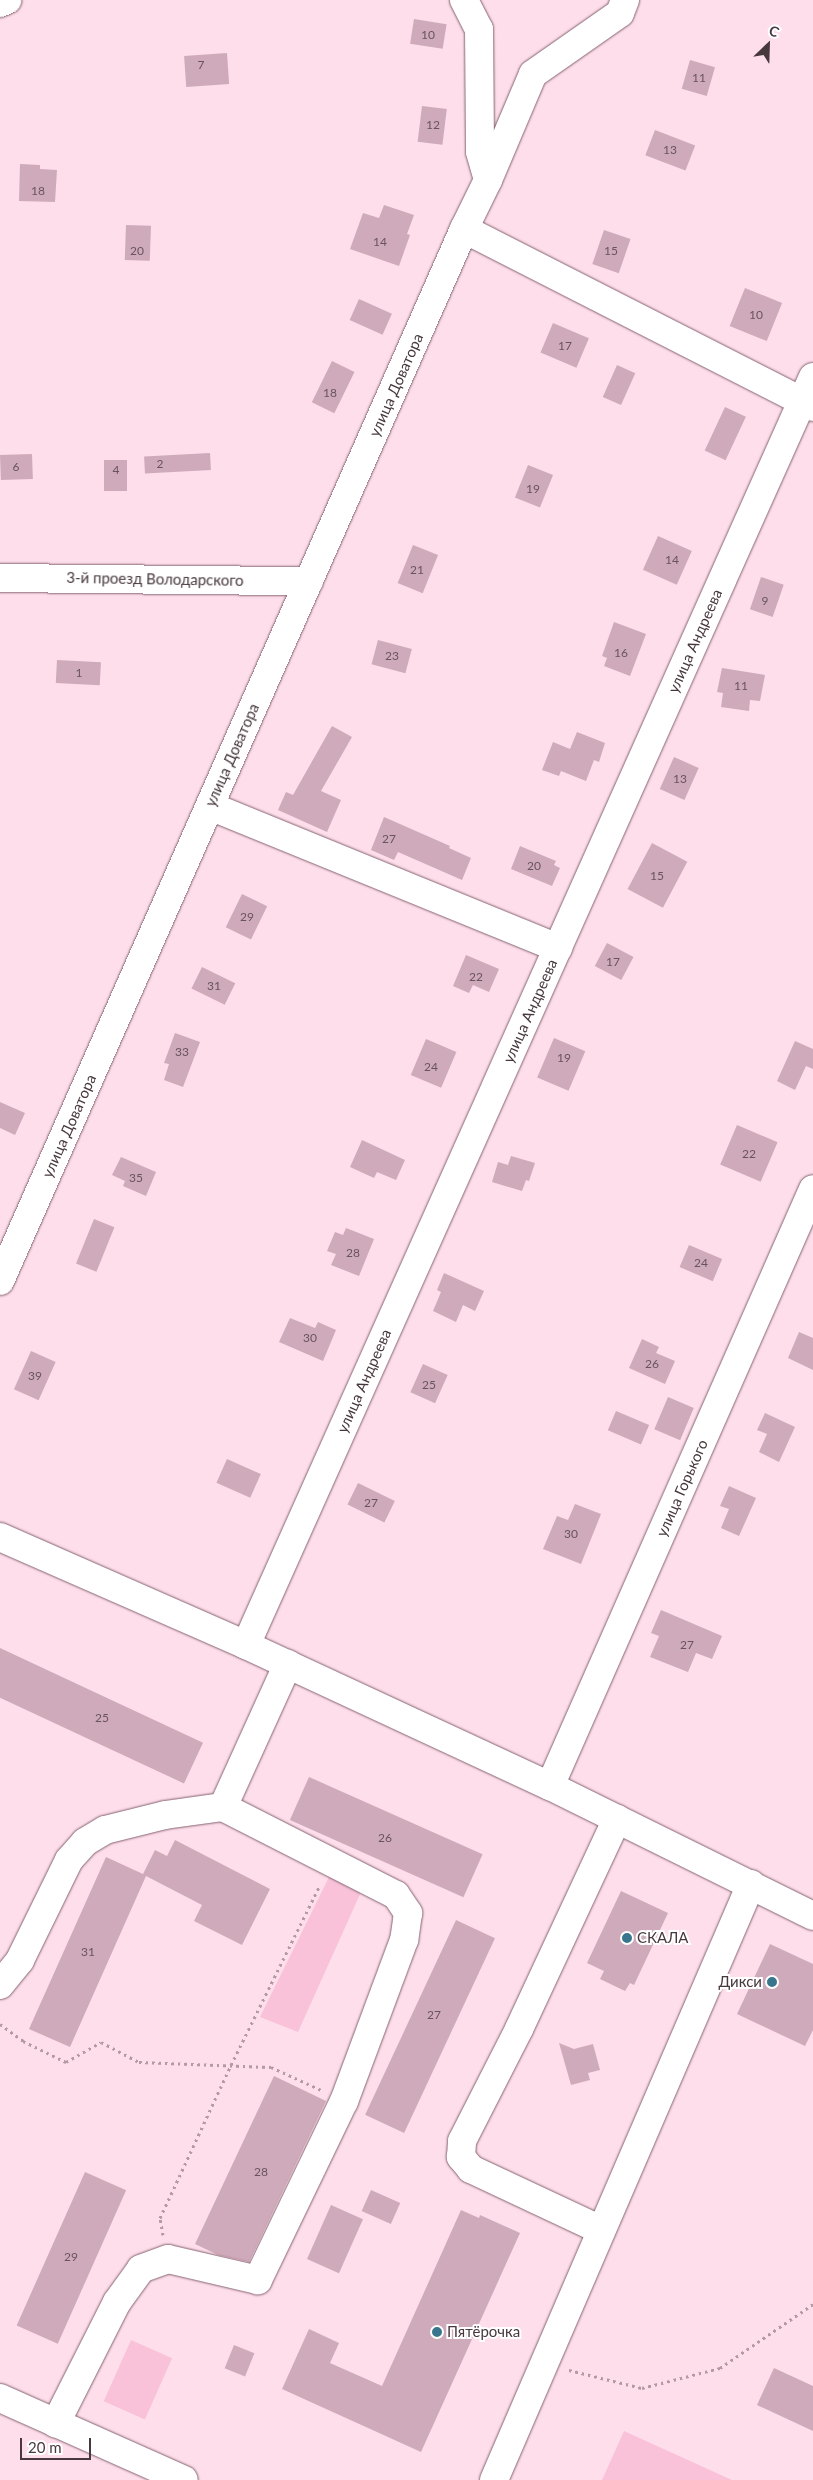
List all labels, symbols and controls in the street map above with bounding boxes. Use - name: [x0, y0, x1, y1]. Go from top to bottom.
- north arrow: [743, 20, 793, 70]
- text: С: [767, 21, 782, 40]
- house number: 10: [421, 28, 435, 42]
- house number: 7: [198, 58, 204, 72]
- house number: 11: [692, 71, 706, 85]
- house number: 12: [426, 118, 440, 132]
- house number: 13: [663, 143, 677, 157]
- house number: 18: [31, 184, 45, 198]
- house number: 14: [373, 235, 387, 249]
- house number: 20: [130, 244, 144, 258]
- house number: 15: [604, 244, 618, 258]
- house number: 10: [749, 308, 763, 322]
- street label: улица Доватора: [365, 331, 427, 439]
- house number: 17: [558, 339, 572, 353]
- house number: 18: [323, 386, 337, 400]
- house number: 2: [157, 457, 163, 471]
- house number: 6: [13, 460, 19, 474]
- house number: 4: [113, 463, 119, 477]
- house number: 19: [526, 482, 540, 496]
- house number: 14: [665, 553, 679, 567]
- house number: 21: [410, 563, 424, 577]
- street label: 3-й проезд Володарского: [66, 568, 244, 590]
- street label: улица Андреева: [664, 586, 726, 696]
- house number: 9: [762, 594, 768, 608]
- house number: 16: [614, 646, 628, 660]
- house number: 23: [385, 649, 399, 663]
- house number: 1: [76, 666, 82, 680]
- house number: 11: [734, 679, 748, 693]
- street label: улица Доватора: [201, 701, 263, 809]
- house number: 13: [673, 772, 687, 786]
- house number: 27: [382, 832, 396, 846]
- house number: 20: [527, 859, 541, 873]
- house number: 15: [650, 869, 664, 883]
- house number: 29: [240, 910, 254, 924]
- house number: 17: [606, 955, 620, 969]
- street label: улица Андреева: [499, 956, 561, 1066]
- house number: 22: [469, 970, 483, 984]
- house number: 31: [207, 979, 221, 993]
- house number: 33: [175, 1045, 189, 1059]
- house number: 19: [557, 1051, 571, 1065]
- house number: 24: [424, 1060, 438, 1074]
- street label: улица Доватора: [38, 1072, 100, 1180]
- house number: 22: [742, 1147, 756, 1161]
- house number: 35: [129, 1171, 143, 1185]
- house number: 28: [346, 1246, 360, 1260]
- house number: 24: [694, 1256, 708, 1270]
- street label: улица Андреева: [333, 1326, 395, 1436]
- house number: 30: [303, 1331, 317, 1345]
- house number: 26: [645, 1357, 659, 1371]
- house number: 39: [28, 1369, 42, 1383]
- house number: 25: [422, 1378, 436, 1392]
- street label: улица Горького: [652, 1437, 712, 1539]
- house number: 27: [364, 1496, 378, 1510]
- house number: 30: [564, 1527, 578, 1541]
- house number: 27: [680, 1638, 694, 1652]
- house number: 25: [95, 1711, 109, 1725]
- house number: 26: [378, 1831, 392, 1845]
- place label: СКАЛА: [637, 1929, 688, 1947]
- marker: СКАЛА: [621, 1932, 633, 1944]
- house number: 31: [81, 1945, 95, 1959]
- place label: Дикси: [718, 1973, 762, 1991]
- marker: Дикси: [766, 1976, 778, 1988]
- house number: 27: [427, 2008, 441, 2022]
- house number: 28: [254, 2165, 268, 2179]
- house number: 29: [64, 2250, 78, 2264]
- place label: Пятёрочка: [447, 2323, 520, 2341]
- marker: Пятёрочка: [431, 2326, 443, 2338]
- scale bar: [22, 2428, 94, 2460]
- text: 20 m: [28, 2438, 62, 2456]

